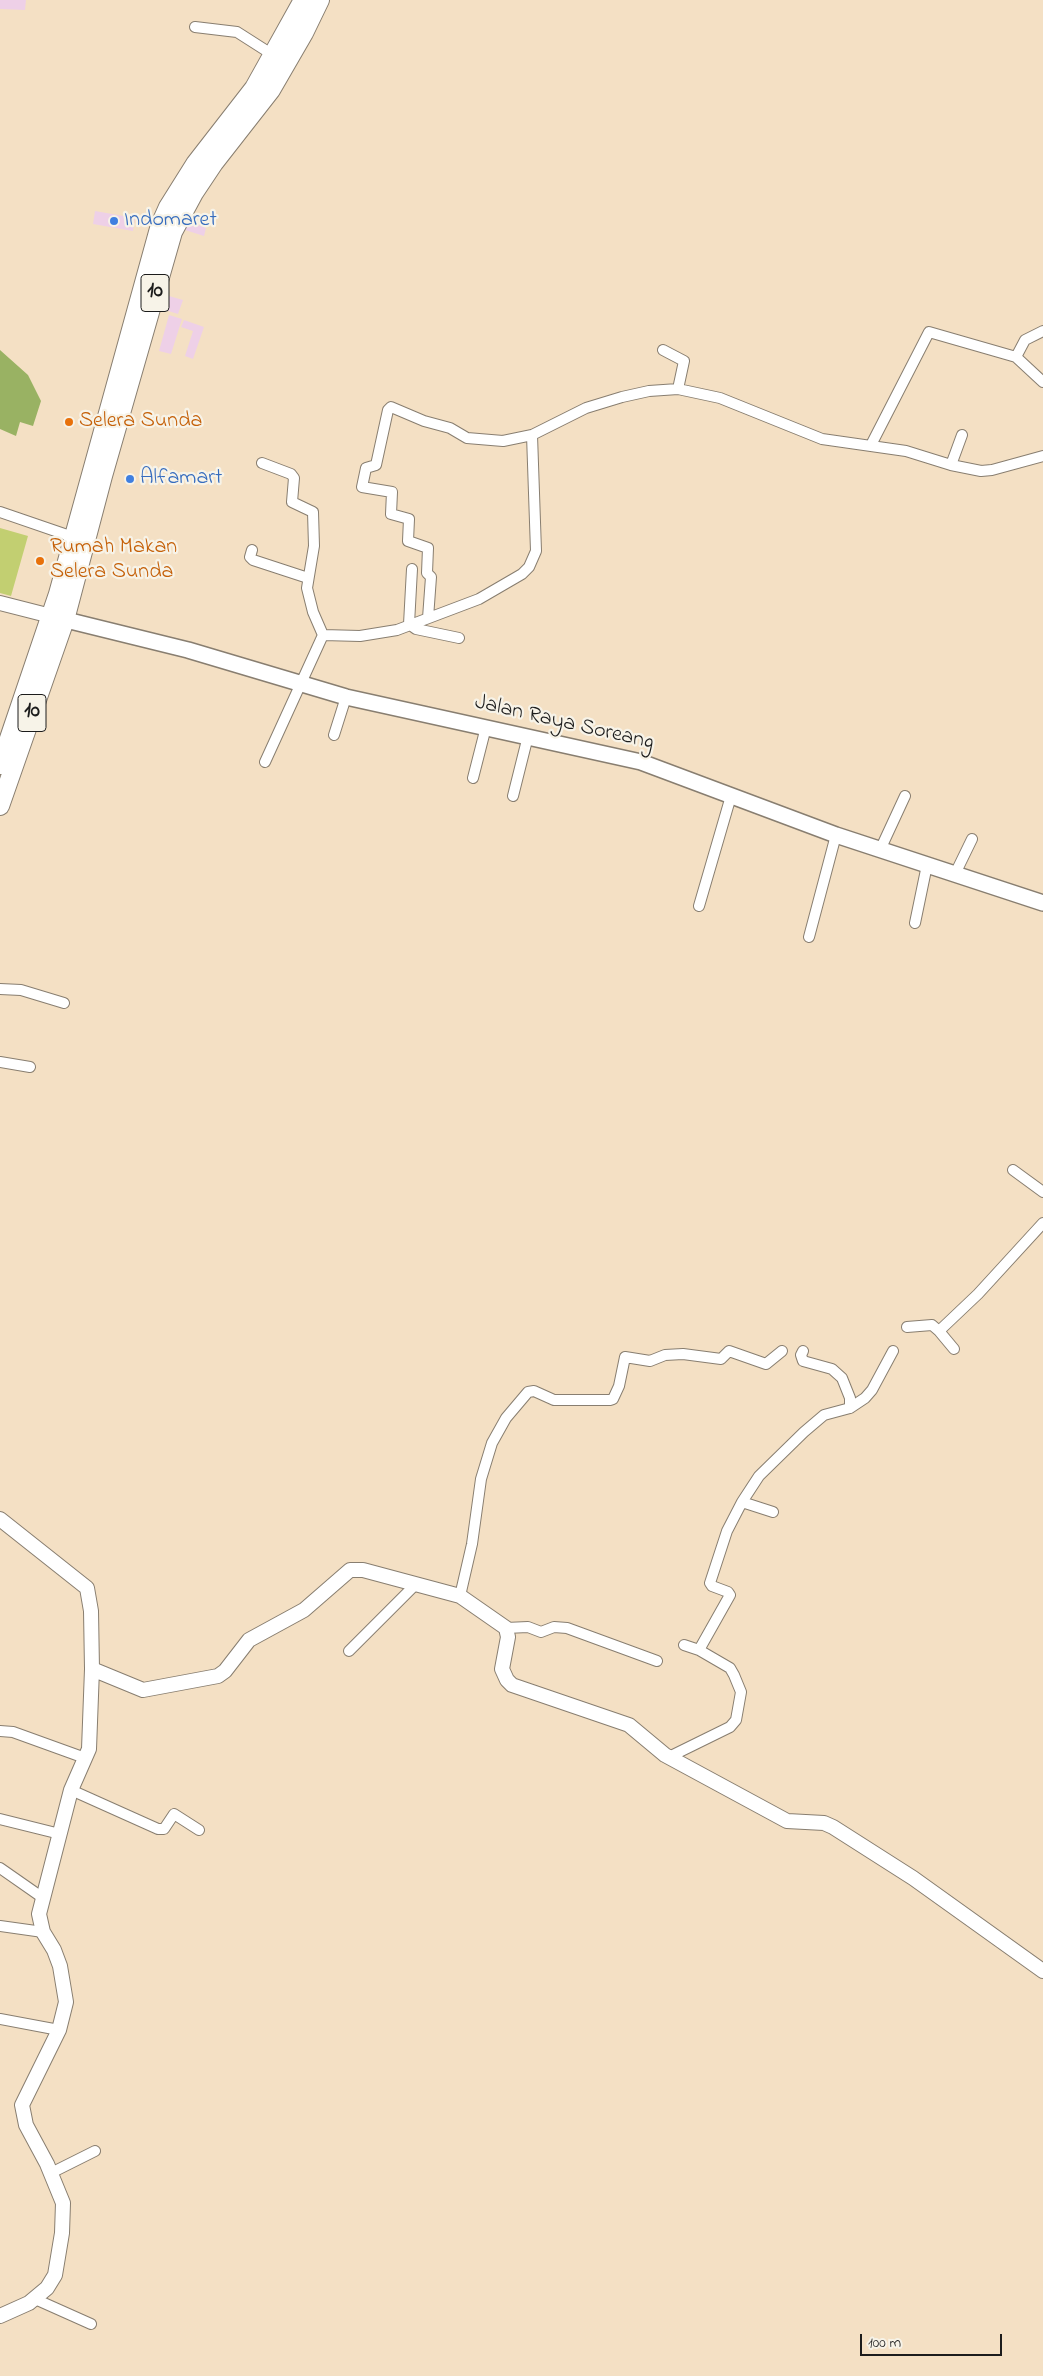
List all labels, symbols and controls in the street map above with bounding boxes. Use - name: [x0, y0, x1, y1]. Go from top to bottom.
- place label: Indomaret: [124, 208, 217, 234]
- marker: Indomaret: [108, 215, 120, 227]
- road number: 10: [141, 274, 169, 312]
- place label: Selera Sunda: [79, 409, 202, 435]
- marker: Selera Sunda: [63, 416, 75, 428]
- place label: Alfamart: [140, 466, 222, 492]
- marker: Alfamart: [124, 473, 136, 485]
- place label: Rumah Makan Selera Sunda: [50, 535, 177, 586]
- marker: Rumah Makan Selera Sunda: [34, 555, 46, 567]
- street label: Jalan Raya Soreang: [472, 691, 656, 757]
- road number: 10: [18, 694, 46, 731]
- scale bar: [863, 2324, 1006, 2356]
- text: 100 m: [868, 2332, 901, 2354]

